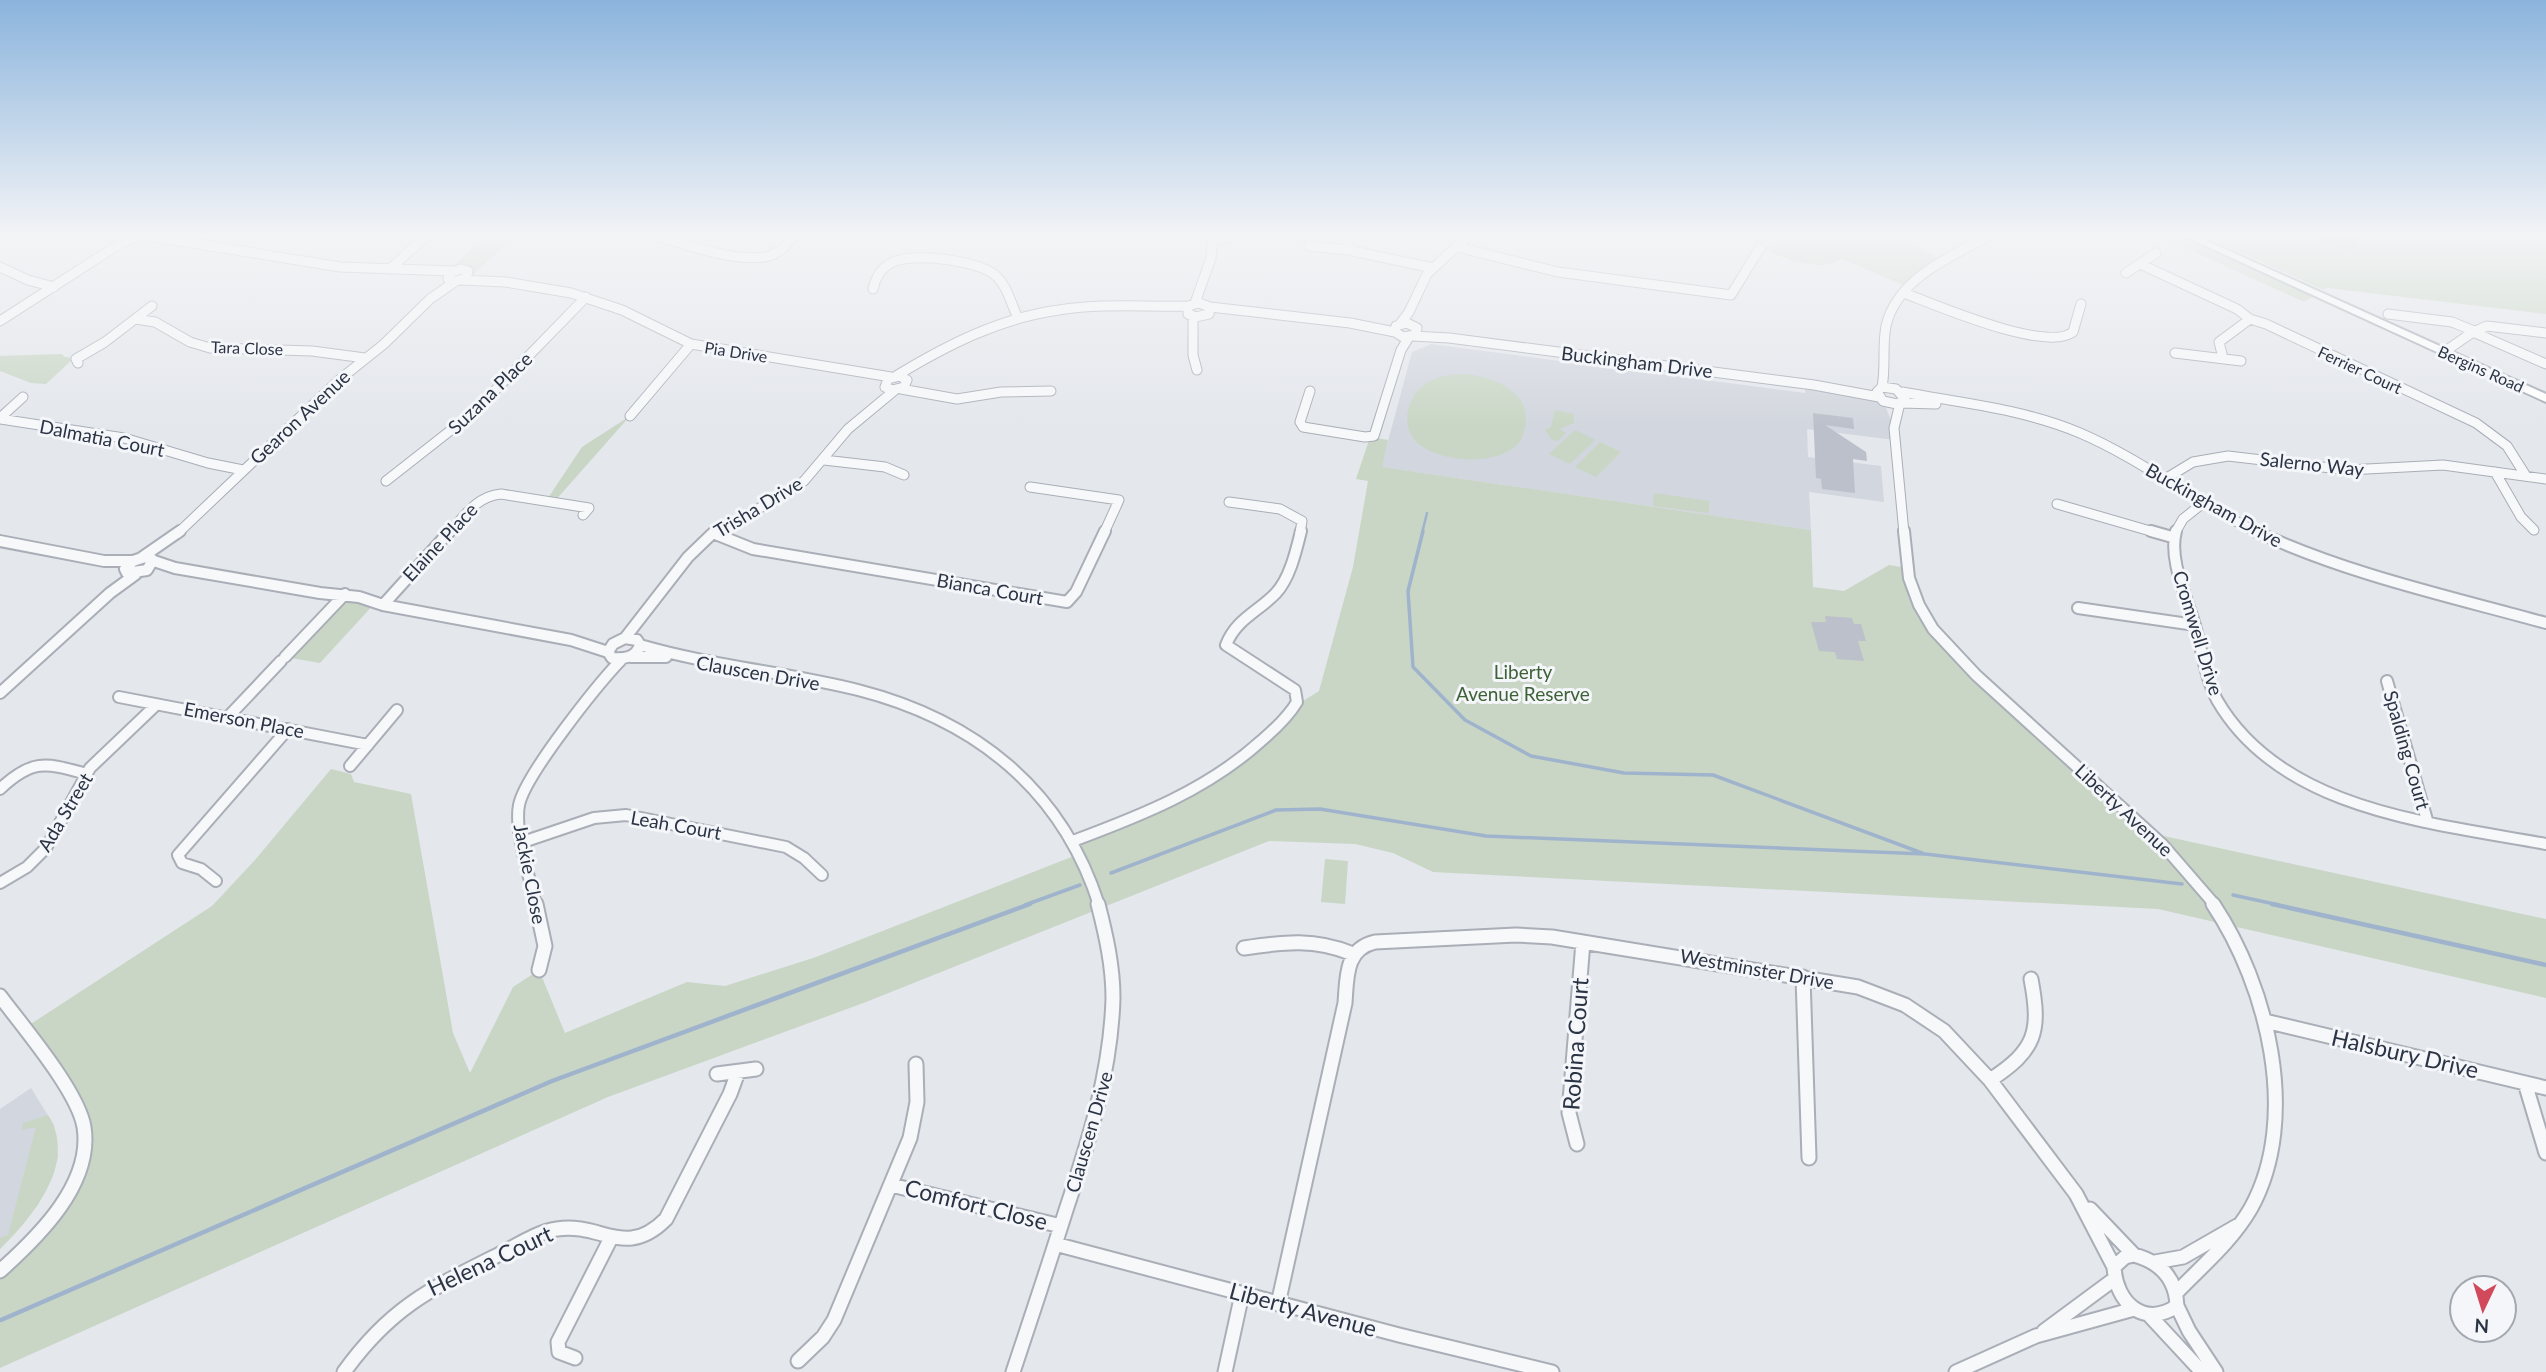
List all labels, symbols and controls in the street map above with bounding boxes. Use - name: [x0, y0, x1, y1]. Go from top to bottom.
- street label: Tara Close: [211, 337, 283, 358]
- street label: Pia Drive: [703, 337, 769, 366]
- street label: Buckingham Drive: [1560, 341, 1714, 382]
- street label: Bergins Road: [2435, 341, 2527, 396]
- street label: Ferrier Court: [2315, 342, 2405, 397]
- street label: Suzana Place: [443, 347, 536, 438]
- street label: Gearon Avenue: [245, 364, 354, 469]
- street label: Dalmatia Court: [38, 414, 167, 461]
- street label: Salerno Way: [2259, 447, 2365, 480]
- street label: Buckingham Drive: [2142, 458, 2286, 552]
- street label: Trisha Drive: [709, 471, 806, 542]
- street label: Elaine Place: [397, 498, 482, 586]
- street label: Bianca Court: [935, 568, 1045, 609]
- street label: Cromwell Drive: [2169, 568, 2228, 698]
- street label: Clauscen Drive: [694, 650, 822, 695]
- park label: Liberty Avenue Reserve: [1456, 660, 1590, 705]
- street label: Spalding Court: [2379, 688, 2436, 812]
- street label: Emerson Place: [182, 697, 306, 742]
- street label: Liberty Avenue: [2071, 759, 2178, 861]
- street label: Ada Street: [32, 768, 97, 855]
- street label: Leah Court: [629, 805, 723, 844]
- street label: Jackie Close: [510, 822, 551, 926]
- street label: Westminster Drive: [1678, 944, 1836, 993]
- street label: Robina Court: [1556, 976, 1594, 1111]
- street label: Halsbury Drive: [2329, 1022, 2482, 1084]
- street label: Clauscen Drive: [1060, 1069, 1117, 1195]
- street label: Comfort Close: [902, 1173, 1050, 1235]
- street label: Helena Court: [423, 1219, 557, 1301]
- north arrow: [2448, 1274, 2518, 1344]
- street label: Liberty Avenue: [1226, 1276, 1380, 1342]
- text: N: [2474, 1314, 2490, 1338]

